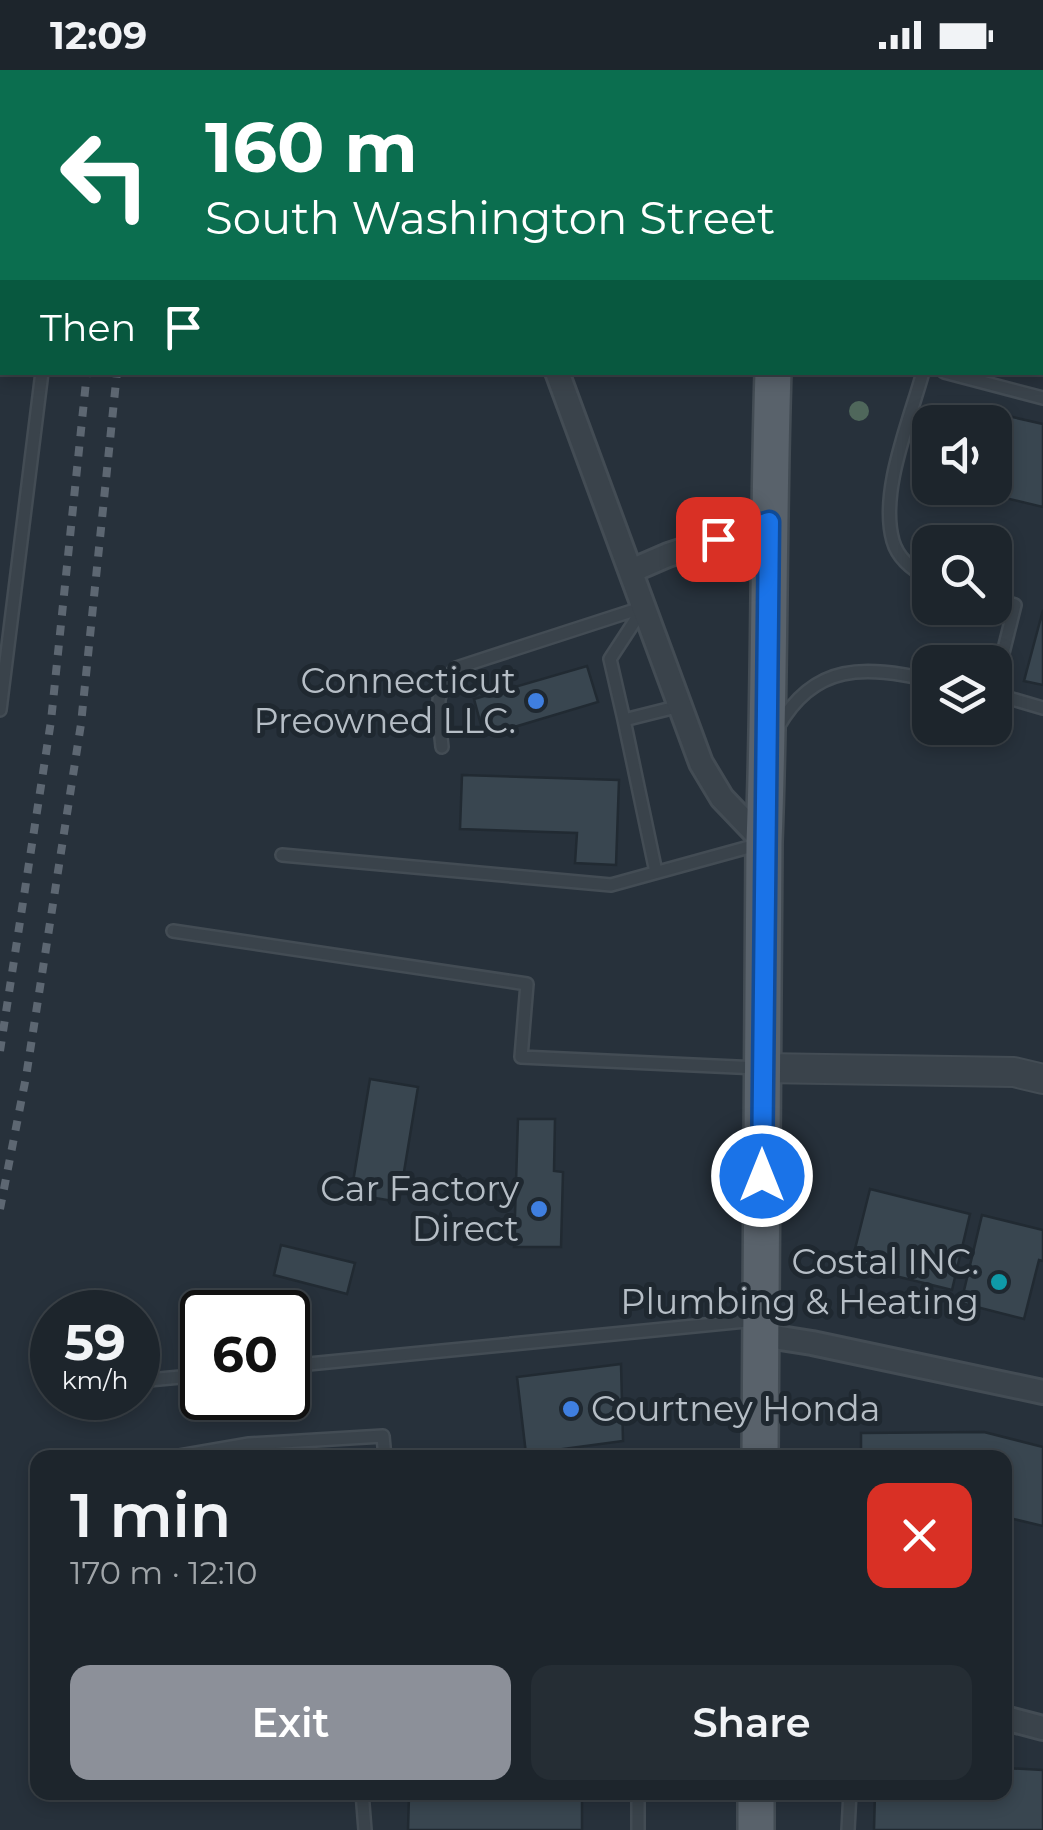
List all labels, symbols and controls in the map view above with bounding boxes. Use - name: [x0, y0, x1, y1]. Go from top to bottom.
- text: 12:09: [50, 12, 147, 59]
- text: 160 m: [205, 104, 418, 190]
- icon: left: [40, 110, 170, 240]
- text: South Washington Street: [205, 190, 775, 245]
- icon: arrive: [156, 300, 211, 355]
- text: Then: [40, 304, 136, 351]
- map controls: [912, 405, 1012, 745]
- button: sound: [912, 405, 1012, 505]
- pin: [676, 497, 761, 582]
- icon: arrive: [691, 512, 746, 567]
- button: search: [912, 525, 1012, 625]
- button: layers: [912, 645, 1012, 745]
- place label: Connecticut Preowned LLC.: [254, 659, 516, 742]
- marker: Connecticut Preowned LLC.: [525, 690, 547, 712]
- position arrow: [710, 1124, 814, 1228]
- place label: Car Factory Direct: [320, 1167, 519, 1250]
- marker: Car Factory Direct: [528, 1198, 550, 1220]
- place label: Costal INC. Plumbing & Heating: [620, 1240, 979, 1323]
- marker: Costal INC. Plumbing & Heating: [988, 1271, 1010, 1293]
- speed limit sign: 60: [180, 1290, 310, 1420]
- text: 59: [64, 1312, 126, 1373]
- text: km/h: [62, 1365, 128, 1395]
- place label: Courtney Honda: [591, 1387, 880, 1430]
- marker: Courtney Honda: [560, 1398, 582, 1420]
- text: 1 min: [70, 1479, 231, 1552]
- button: close: [867, 1483, 972, 1588]
- text: 170 m · 12:10: [70, 1553, 257, 1592]
- button: Exit: [70, 1665, 511, 1780]
- button: Share: [531, 1665, 972, 1780]

